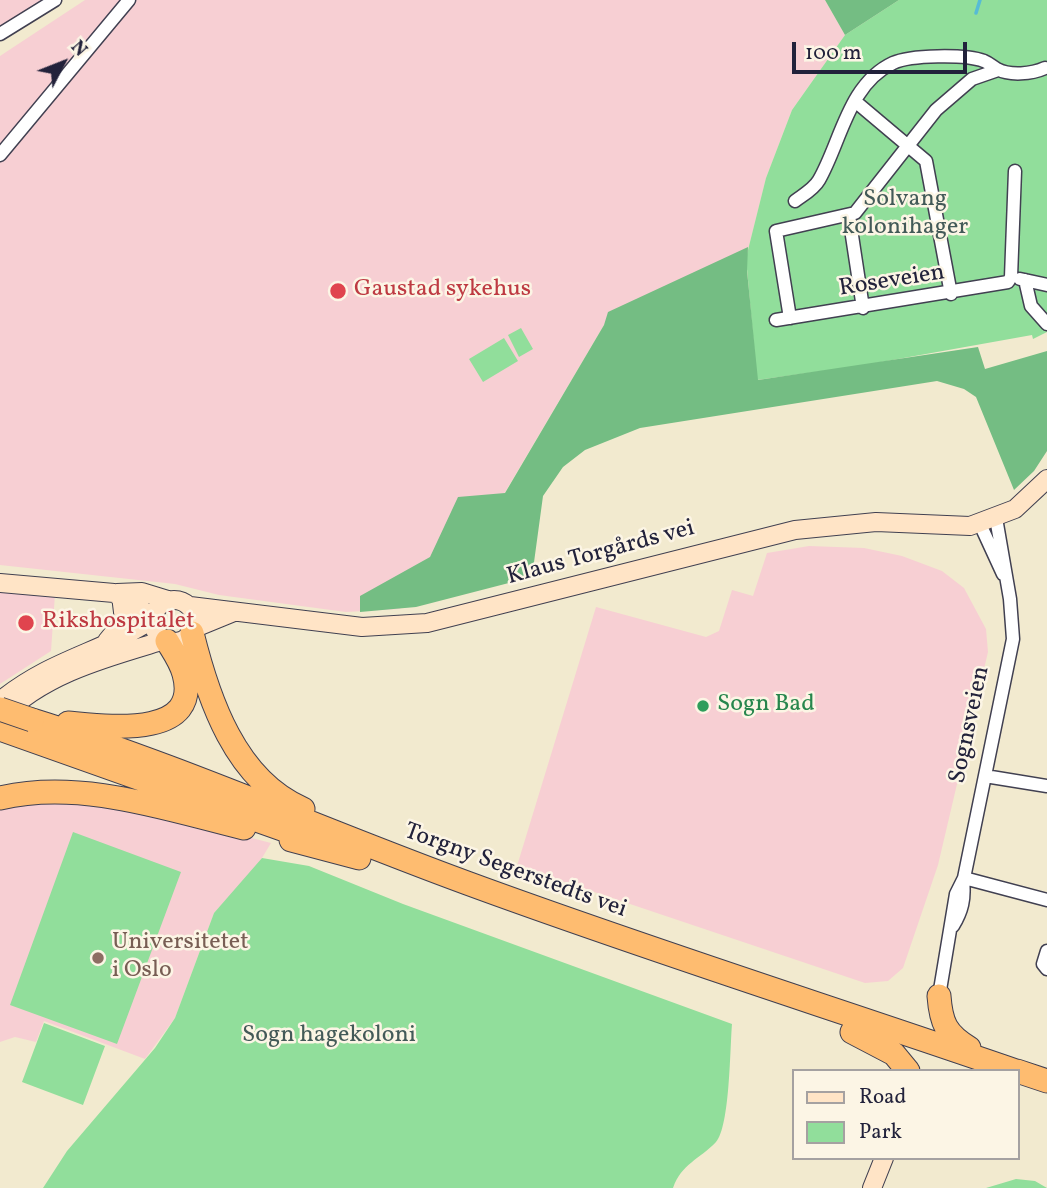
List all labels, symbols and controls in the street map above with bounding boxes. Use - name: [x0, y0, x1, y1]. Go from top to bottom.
- north arrow: [28, 28, 98, 98]
- scale bar: [795, 28, 970, 72]
- text: N: [64, 35, 93, 63]
- text: 100 m: [805, 39, 862, 68]
- park label: Solvang kolonihager: [842, 187, 968, 243]
- street label: Roseveien: [837, 259, 947, 305]
- place label: Gaustad sykehus: [354, 277, 531, 305]
- marker: Gaustad sykehus: [328, 281, 348, 301]
- street label: Klaus Torgårds vei: [504, 515, 698, 593]
- place label: Rikshospitalet: [42, 609, 195, 637]
- marker: Rikshospitalet: [16, 613, 36, 633]
- street label: Sognsveien: [945, 664, 997, 786]
- place label: Sogn Bad: [717, 692, 815, 720]
- marker: Sogn Bad: [695, 698, 711, 714]
- street label: Torgny Segerstedts vei: [400, 818, 630, 926]
- place label: Universitetet i Oslo: [112, 930, 249, 986]
- marker: Universitetet i Oslo: [90, 950, 106, 966]
- park label: Sogn hagekoloni: [242, 1023, 416, 1051]
- legend: [792, 1069, 1019, 1160]
- text: Road: [859, 1083, 906, 1112]
- text: Park: [859, 1118, 902, 1147]

